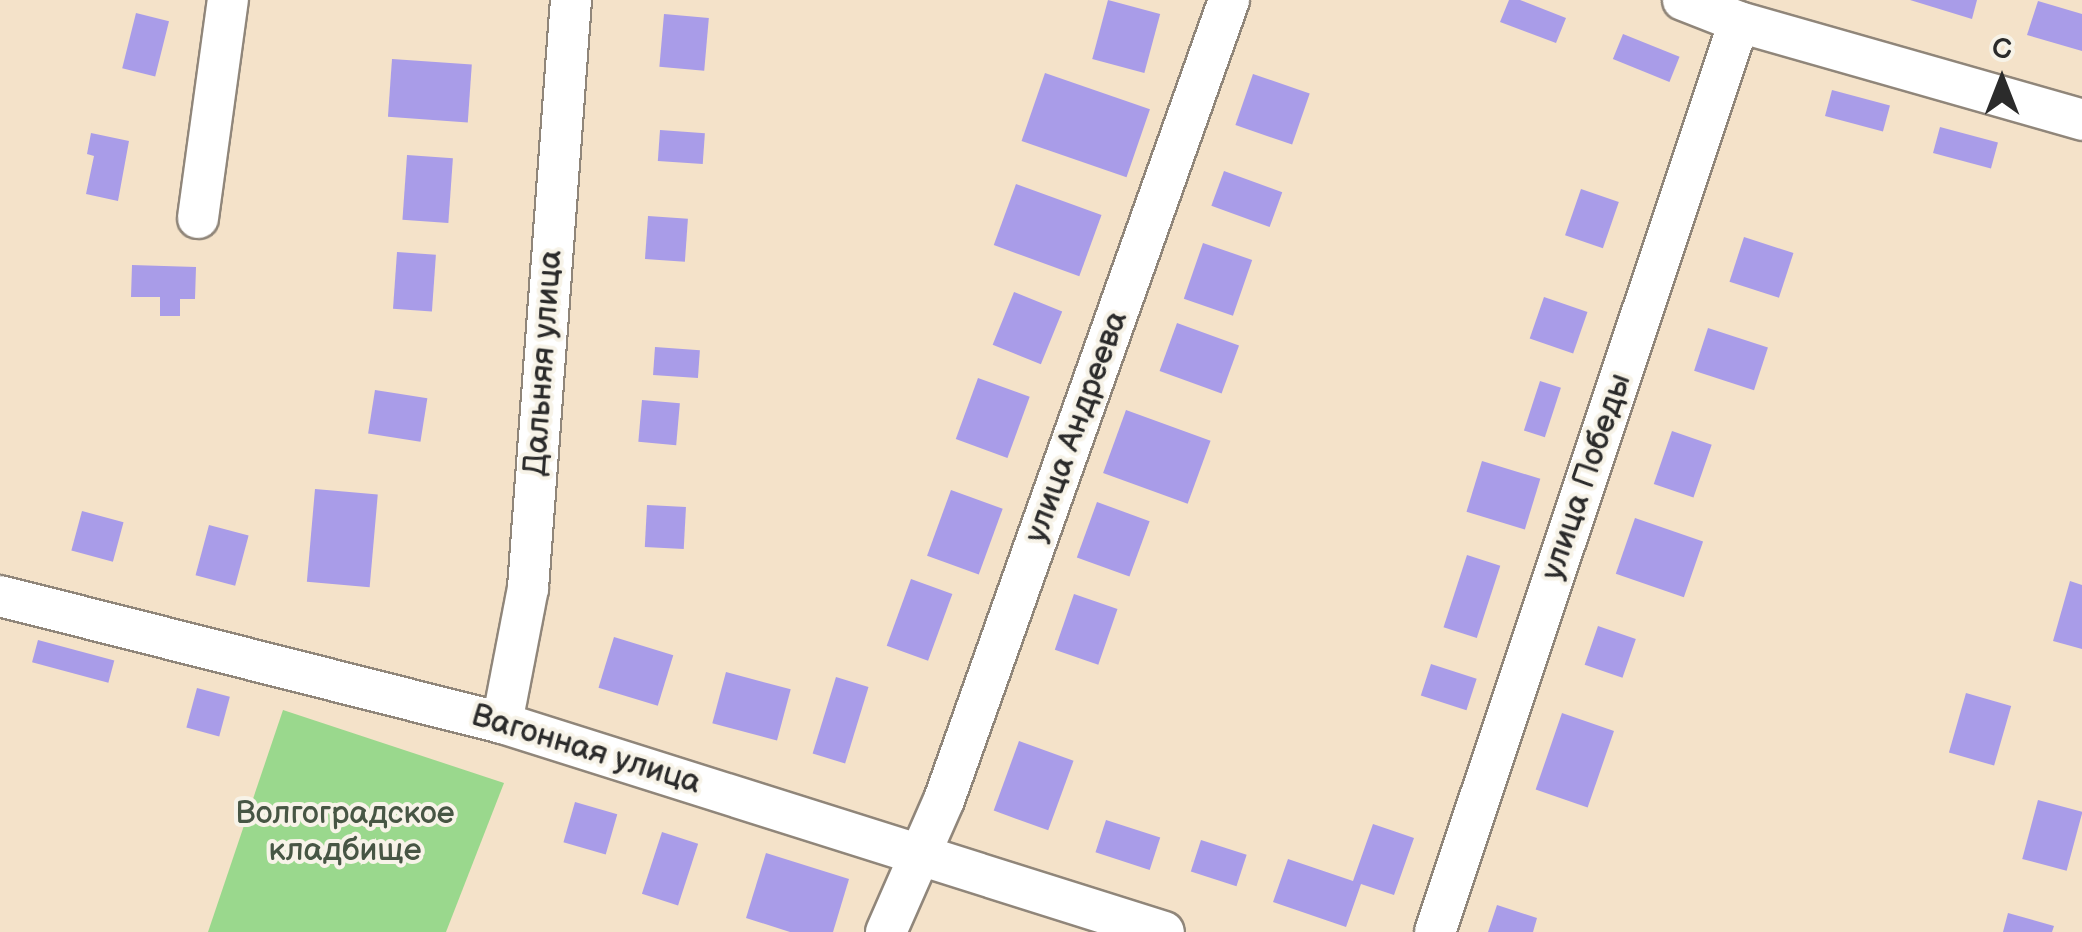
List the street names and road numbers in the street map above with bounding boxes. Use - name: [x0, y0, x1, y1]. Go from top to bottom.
- street label: Дальняя улица: [517, 249, 571, 477]
- street label: улица Андреева: [1017, 306, 1137, 548]
- street label: улица Победы: [1534, 369, 1640, 585]
- street label: Вагонная улица: [467, 697, 705, 803]

